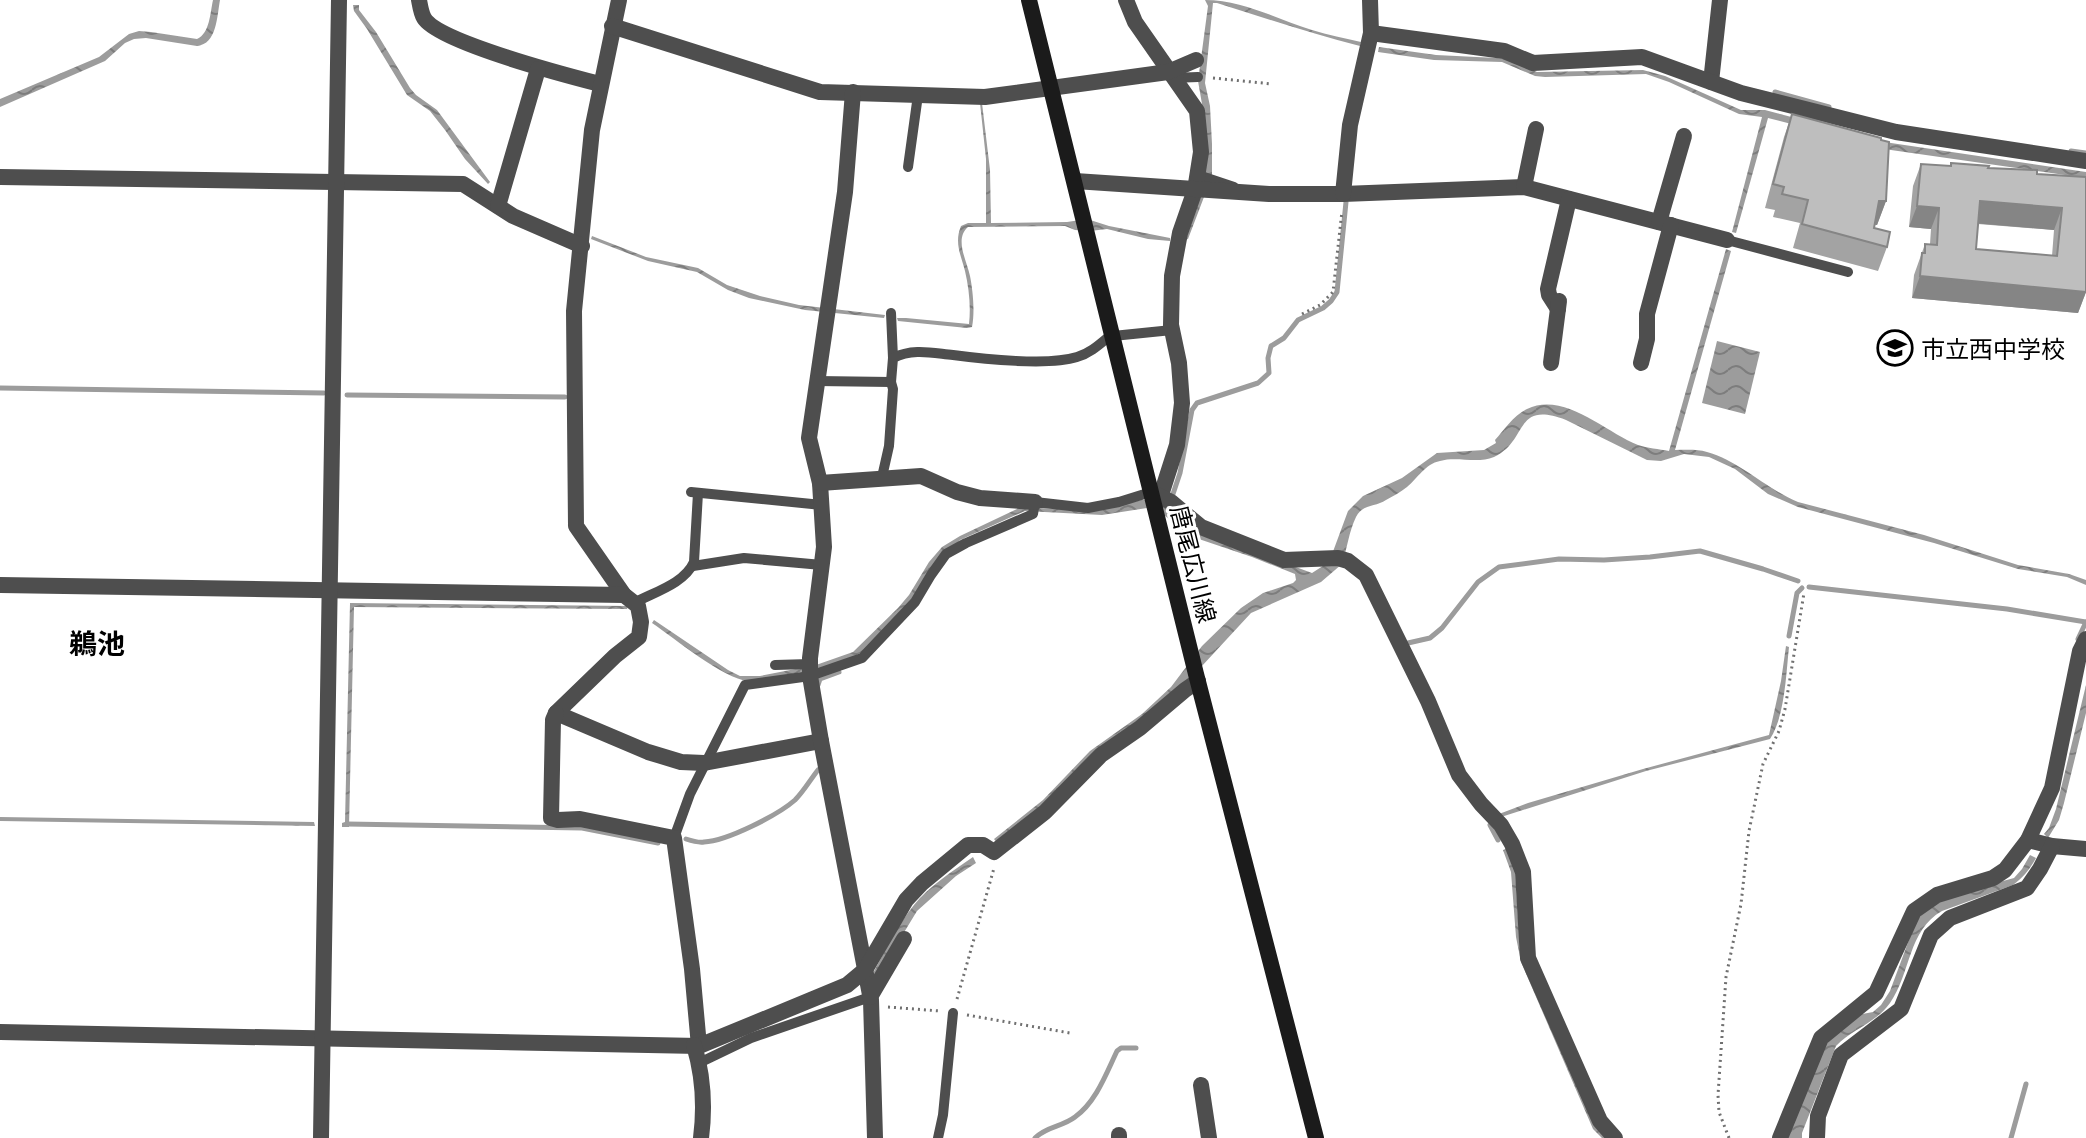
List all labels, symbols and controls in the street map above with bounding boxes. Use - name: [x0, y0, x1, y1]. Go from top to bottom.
- school or university icon: 市立西中学校: [1876, 329, 1914, 367]
- place label: 市立西中学校: [1921, 334, 2065, 363]
- street label: 唐尾広川線: [1165, 502, 1223, 626]
- district label: 鵜池: [69, 627, 125, 660]

